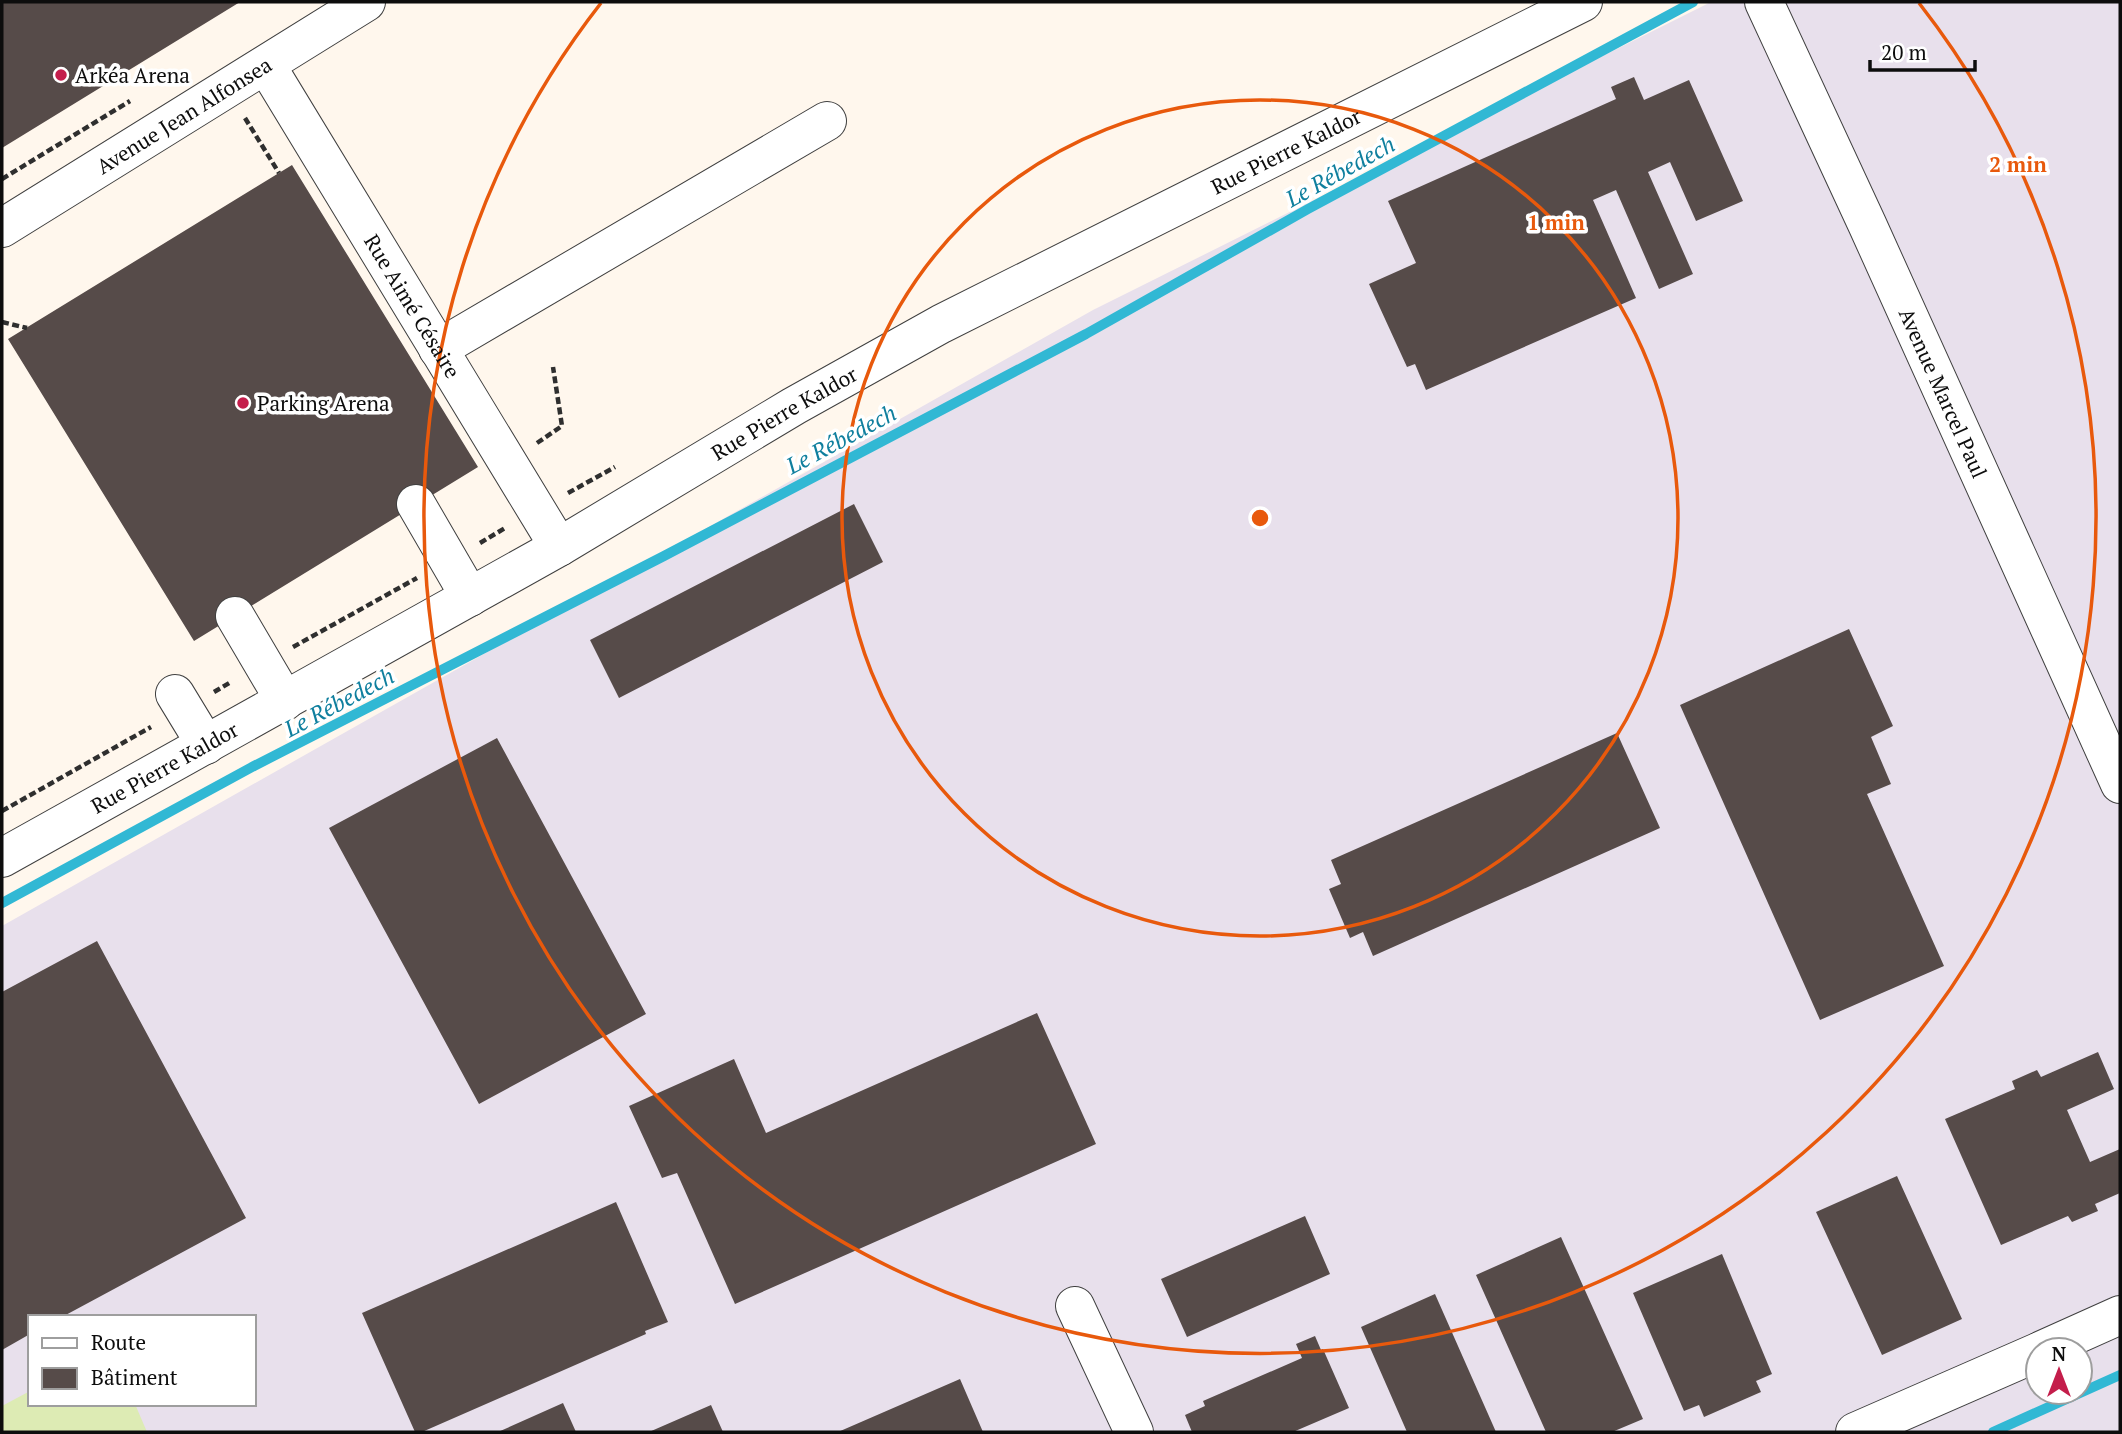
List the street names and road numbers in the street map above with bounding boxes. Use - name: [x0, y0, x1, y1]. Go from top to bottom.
- street label: Avenue Jean Alfonsea: [91, 50, 277, 180]
- street label: Rue Pierre Kaldor: [1206, 102, 1365, 200]
- street label: Rue Aimé Césaire: [358, 229, 467, 383]
- street label: Avenue Marcel Paul: [1893, 303, 1994, 482]
- street label: Rue Pierre Kaldor: [706, 360, 862, 466]
- street label: Rue Pierre Kaldor: [86, 715, 243, 820]

